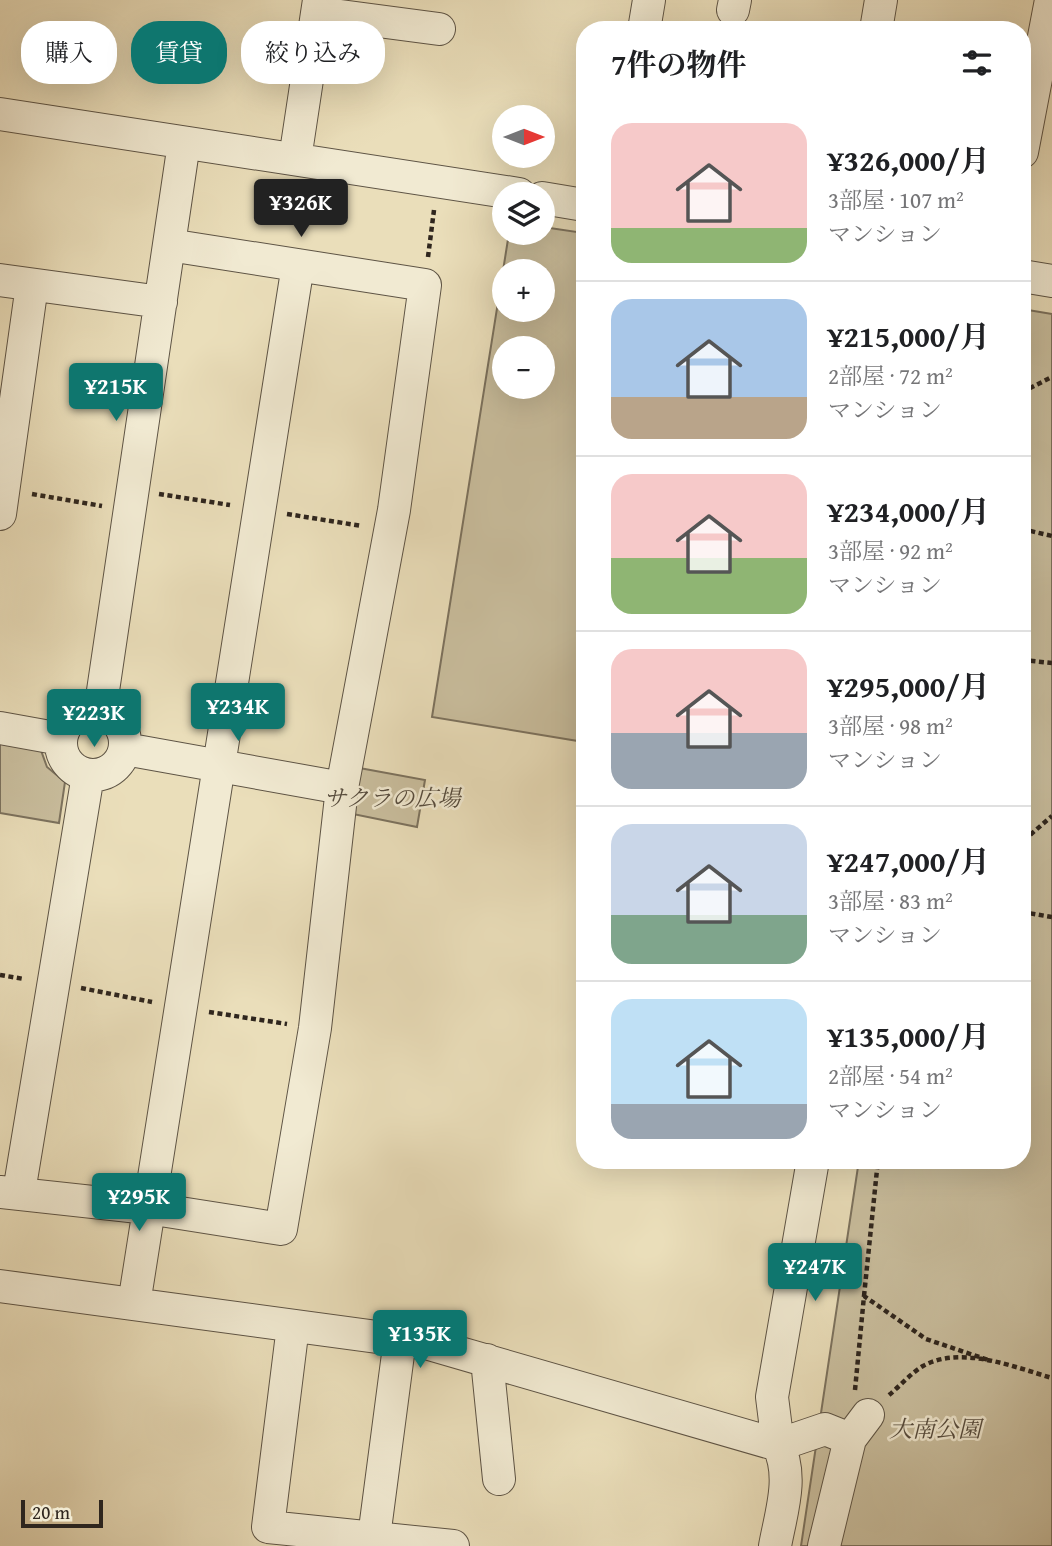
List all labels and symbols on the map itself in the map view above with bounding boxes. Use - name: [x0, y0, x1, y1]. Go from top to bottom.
- north arrow: [492, 105, 555, 168]
- pin: ¥326K: [252, 180, 350, 239]
- pin: ¥215K: [67, 364, 165, 423]
- pin: ¥234K: [189, 684, 287, 743]
- pin: ¥223K: [45, 690, 143, 749]
- park label: サクラの広場: [323, 781, 463, 814]
- pin: ¥295K: [90, 1174, 188, 1233]
- pin: ¥247K: [766, 1244, 864, 1303]
- pin: ¥135K: [371, 1310, 469, 1370]
- park label: 大南公園: [889, 1412, 985, 1445]
- scale bar: [21, 1497, 103, 1529]

